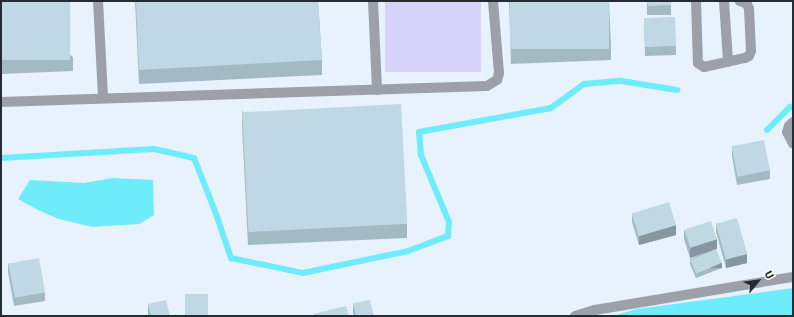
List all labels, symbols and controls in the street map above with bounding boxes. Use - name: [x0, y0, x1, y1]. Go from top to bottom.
- north arrow: [738, 261, 778, 301]
- text: U: [762, 269, 776, 281]

